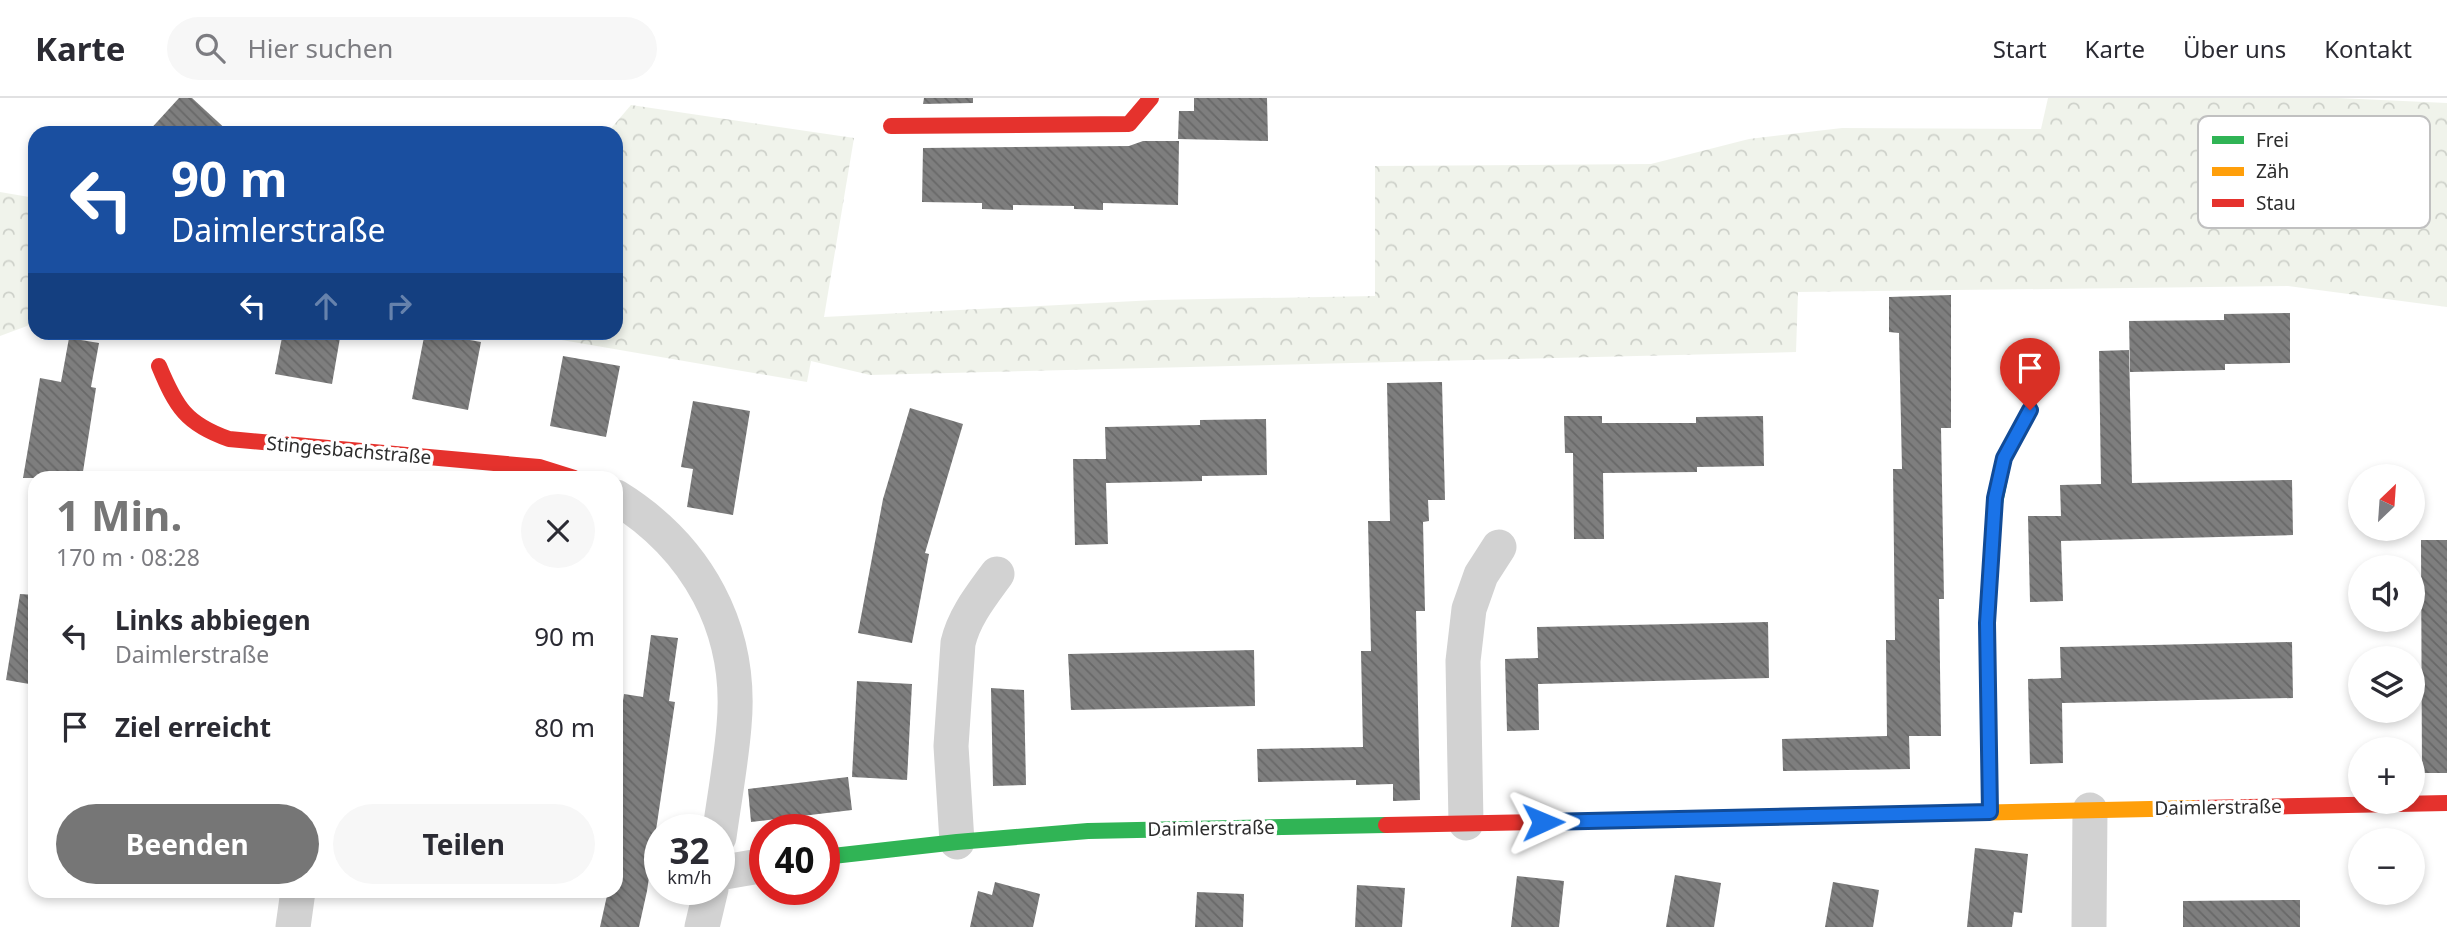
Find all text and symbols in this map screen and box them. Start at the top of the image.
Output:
search box [167,17,657,80]
text: Karte [35,26,125,71]
icon: search [191,29,229,67]
text: Hier suchen [247,30,393,66]
text: Start [1993,32,2047,65]
text: Karte [2085,32,2145,65]
text: Über uns [2183,32,2286,65]
text: Kontakt [2324,32,2412,65]
legend [2198,116,2430,228]
text: Frei [2256,127,2289,153]
text: 90 m [171,145,288,211]
icon: left [56,154,147,245]
text: Zäh [2256,158,2289,184]
text: Stau [2256,190,2296,216]
text: Daimlerstraße [171,208,386,251]
icon: left [234,287,272,325]
icon: ahead [307,287,345,325]
icon: right [380,287,418,325]
pin [2000,338,2060,410]
icon: arrive [2011,349,2049,387]
street label: Stingesbachstraße [265,430,433,470]
north arrow [2348,464,2426,541]
map controls [2348,464,2425,905]
text: 1 Min. [56,486,182,543]
button: close [521,494,595,568]
text: 170 m · 08:28 [56,541,200,573]
button: sound [2348,555,2425,632]
text: Links abbiegen [115,602,311,638]
icon: left [56,617,94,655]
text: 90 m [534,618,595,654]
text: Daimlerstraße [115,638,269,670]
button: layers [2348,646,2425,723]
icon: arrive [56,708,94,746]
text: Ziel erreicht [115,709,271,745]
text: 80 m [534,709,595,745]
button: + [2348,737,2425,814]
position arrow [1506,785,1580,859]
street label: Daimlerstraße [2154,793,2282,821]
button: Beenden [56,804,319,884]
button: Teilen [333,804,595,884]
speed limit sign: 40 [749,814,840,905]
street label: Daimlerstraße [1147,814,1275,842]
text: 32 [669,827,710,874]
button: − [2348,828,2425,905]
text: km/h [667,865,712,889]

